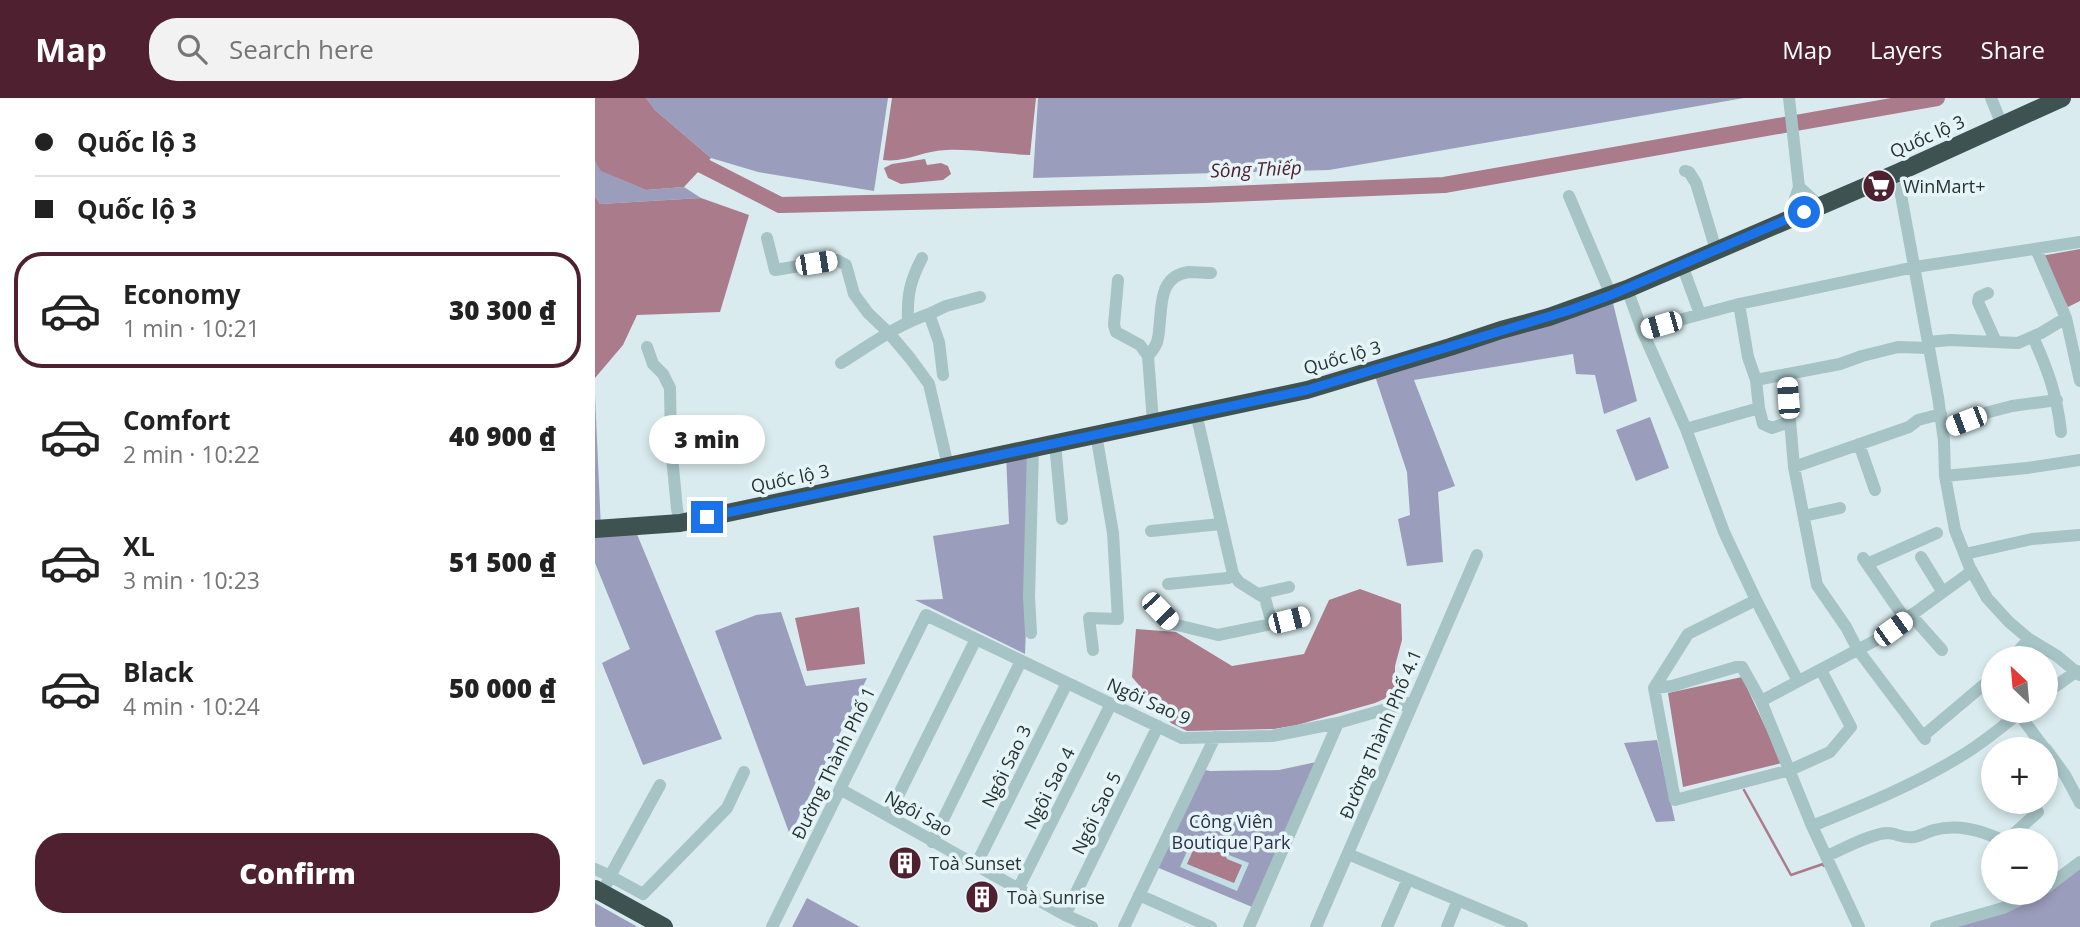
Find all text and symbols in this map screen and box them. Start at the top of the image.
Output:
search box [149,18,639,81]
text: Map [35,27,107,72]
icon: search [173,30,211,68]
text: Search here [229,31,374,67]
text: Map [1782,33,1832,66]
text: Layers [1870,33,1943,66]
text: Share [1981,33,2045,66]
street label: Quốc lộ 3 [1886,109,1968,163]
text: Quốc lộ 3 [77,124,197,160]
water label: Sông Thiếp [1210,154,1302,184]
supermarket icon: WinMart+ [1860,167,1898,205]
place label: WinMart+ [1903,174,1985,198]
text: Quốc lộ 3 [77,191,197,227]
route start [1788,196,1820,228]
car [794,249,839,277]
text: Economy [123,276,241,312]
icon: car [39,279,102,342]
text: 30 300 ₫ [449,292,556,328]
car [1638,309,1685,341]
text: 1 min · 10:21 [123,312,260,344]
street label: Quốc lộ 3 [1300,335,1384,379]
car [1777,376,1800,420]
text: Comfort [123,402,230,438]
car [1943,404,1990,438]
icon: car [39,405,102,468]
callout: 3 min [649,416,765,464]
text: 40 900 ₫ [449,418,556,454]
text: 3 min [674,423,740,455]
text: 2 min · 10:22 [123,438,260,470]
street label: Quốc lộ 3 [749,458,831,498]
route end [691,501,723,533]
text: XL [123,528,155,564]
icon: car [39,531,102,594]
text: 51 500 ₫ [449,544,556,580]
text: 3 min · 10:23 [123,564,260,596]
car [1138,589,1183,633]
car [1267,605,1312,635]
car [1870,608,1917,650]
street label: Đường Thành Phố 4.1 [1333,646,1427,822]
north arrow [1981,646,2058,723]
map controls [1981,646,2058,905]
text: Black [123,654,194,690]
icon: car [39,657,102,720]
text: 50 000 ₫ [449,670,556,706]
street label: Ngôi Sao 9 [1103,672,1195,730]
street label: Đường Thành Phố 1 [786,683,880,843]
text: 4 min · 10:24 [123,690,260,722]
street label: Ngôi Sao 3 [976,721,1036,811]
button: + [1981,737,2058,814]
street label: Ngôi Sao 4 [1018,743,1080,833]
street label: Ngôi Sao 5 [1066,768,1126,858]
street label: Ngôi Sao [881,785,957,841]
park label: Công Viên Boutique Park [1172,809,1291,854]
button: − [1981,828,2058,905]
button: Confirm [35,833,560,913]
building icon: Toà Sunset [886,844,924,882]
place label: Toà Sunset [929,851,1021,875]
building icon: Toà Sunrise [963,878,1001,916]
place label: Toà Sunrise [1007,885,1105,909]

